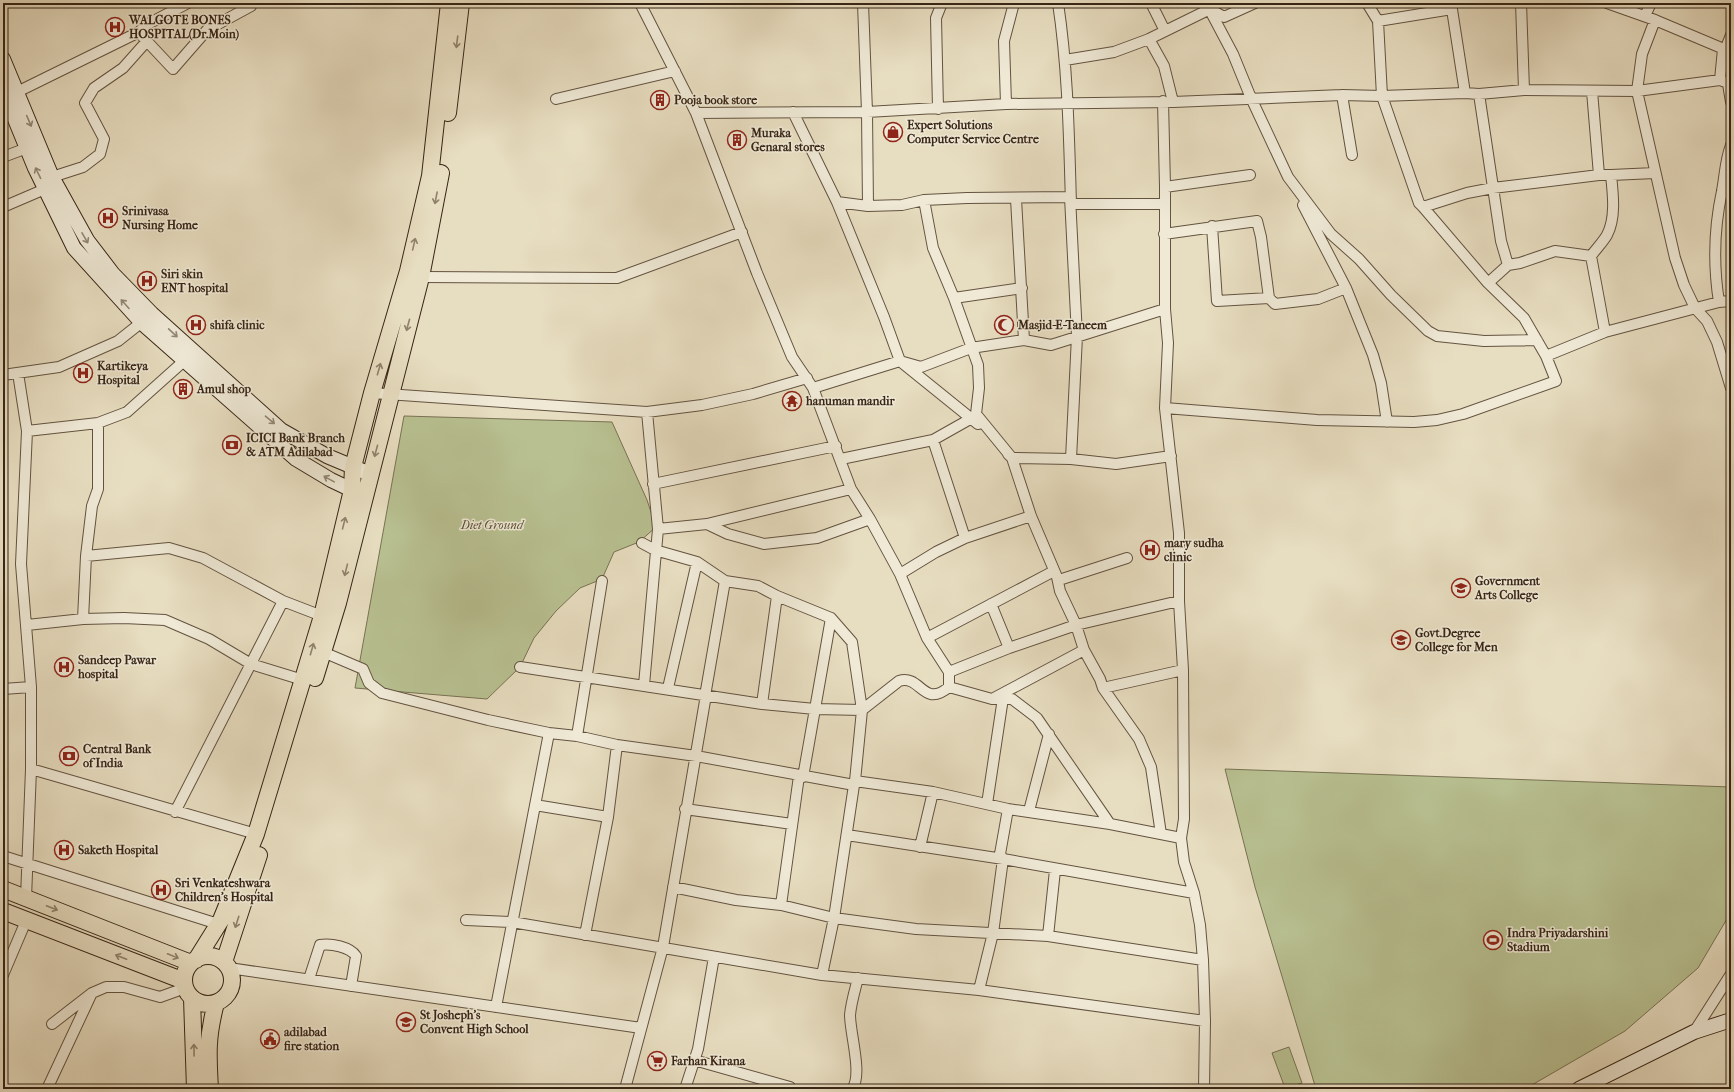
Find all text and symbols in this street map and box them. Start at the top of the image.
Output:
place label: WALGOTE BONES HOSPITAL(Dr.Moin) [128,13,239,41]
hospital icon: WALGOTE BONES HOSPITAL(Dr.Moin) [104,16,126,38]
one-way arrow [453,35,460,48]
building icon: Pooja book store [649,89,671,111]
place label: Pooja book store [674,93,757,107]
one-way arrow [26,114,33,126]
place label: Expert Solutions Computer Service Centre [907,118,1039,147]
shop icon: Expert Solutions Computer Service Centre [882,121,904,143]
place label: Muraka Genaral stores [750,126,825,154]
building icon: Muraka Genaral stores [726,129,748,151]
one-way arrow [34,168,41,180]
one-way arrow [432,191,440,204]
place label: Srinivasa Nursing Home [122,204,198,233]
hospital icon: Srinivasa Nursing Home [97,207,119,229]
one-way arrow [82,232,90,244]
one-way arrow [411,238,418,251]
place label: Siri skin ENT hospital [161,267,229,296]
hospital icon: Siri skin ENT hospital [136,270,158,292]
one-way arrow [120,299,129,309]
hospital icon: shifa clinic [185,314,207,336]
mosque icon: Masjid-E-Taneem [993,314,1015,336]
place label: shifa clinic [210,318,265,332]
one-way arrow [404,318,412,331]
place label: Masjid-E-Taneem [1017,318,1108,332]
one-way arrow [168,328,178,338]
place label: Kartikeya Hospital [97,359,148,388]
hospital icon: Kartikeya Hospital [72,362,94,384]
one-way arrow [376,363,383,376]
building icon: Amul shop [172,378,194,400]
place label: Amul shop [196,382,251,397]
temple icon: hanuman mandir [781,390,803,412]
place label: hanuman mandir [805,394,895,408]
one-way arrow [264,416,275,425]
place label: ICICI Bank Branch & ATM Adilabad [246,431,345,459]
bank icon: ICICI Bank Branch & ATM Adilabad [221,434,243,456]
one-way arrow [372,444,379,457]
one-way arrow [323,474,335,482]
one-way arrow [340,517,348,530]
park label: Diet Ground [460,518,525,532]
place label: mary sudha clinic [1163,536,1224,564]
hospital icon: mary sudha clinic [1139,539,1161,561]
one-way arrow [342,564,349,577]
place label: Government Arts College [1474,574,1541,603]
school or university icon: Government Arts College [1450,577,1472,599]
place label: Govt.Degree College for Men [1415,626,1499,655]
school or university icon: Govt.Degree College for Men [1390,629,1412,651]
one-way arrow [309,643,316,656]
place label: Sandeep Pawar hospital [77,653,157,682]
hospital icon: Sandeep Pawar hospital [53,656,75,678]
place label: Central Bank of India [83,742,152,770]
bank icon: Central Bank of India [58,745,80,767]
hospital icon: Saketh Hospital [53,839,75,861]
place label: Saketh Hospital [78,843,159,858]
place label: Sri Venkateshwara Children's Hospital [175,876,274,905]
hospital icon: Sri Venkateshwara Children's Hospital [150,879,172,901]
one-way arrow [46,905,58,913]
one-way arrow [233,915,240,928]
place label: Indra Priyadarshini Stadium [1507,926,1609,954]
sports icon: Indra Priyadarshini Stadium [1482,929,1504,951]
one-way arrow [116,953,128,961]
one-way arrow [167,953,179,960]
place label: St Josheph's Convent High School [420,1008,529,1037]
school or university icon: St Josheph's Convent High School [395,1011,417,1033]
place label: adilabad fire station [284,1025,340,1053]
public building icon: adilabad fire station [259,1028,281,1050]
one-way arrow [191,1044,198,1057]
supermarket icon: Farhan Kirana [646,1050,668,1072]
place label: Farhan Kirana [670,1054,746,1068]

